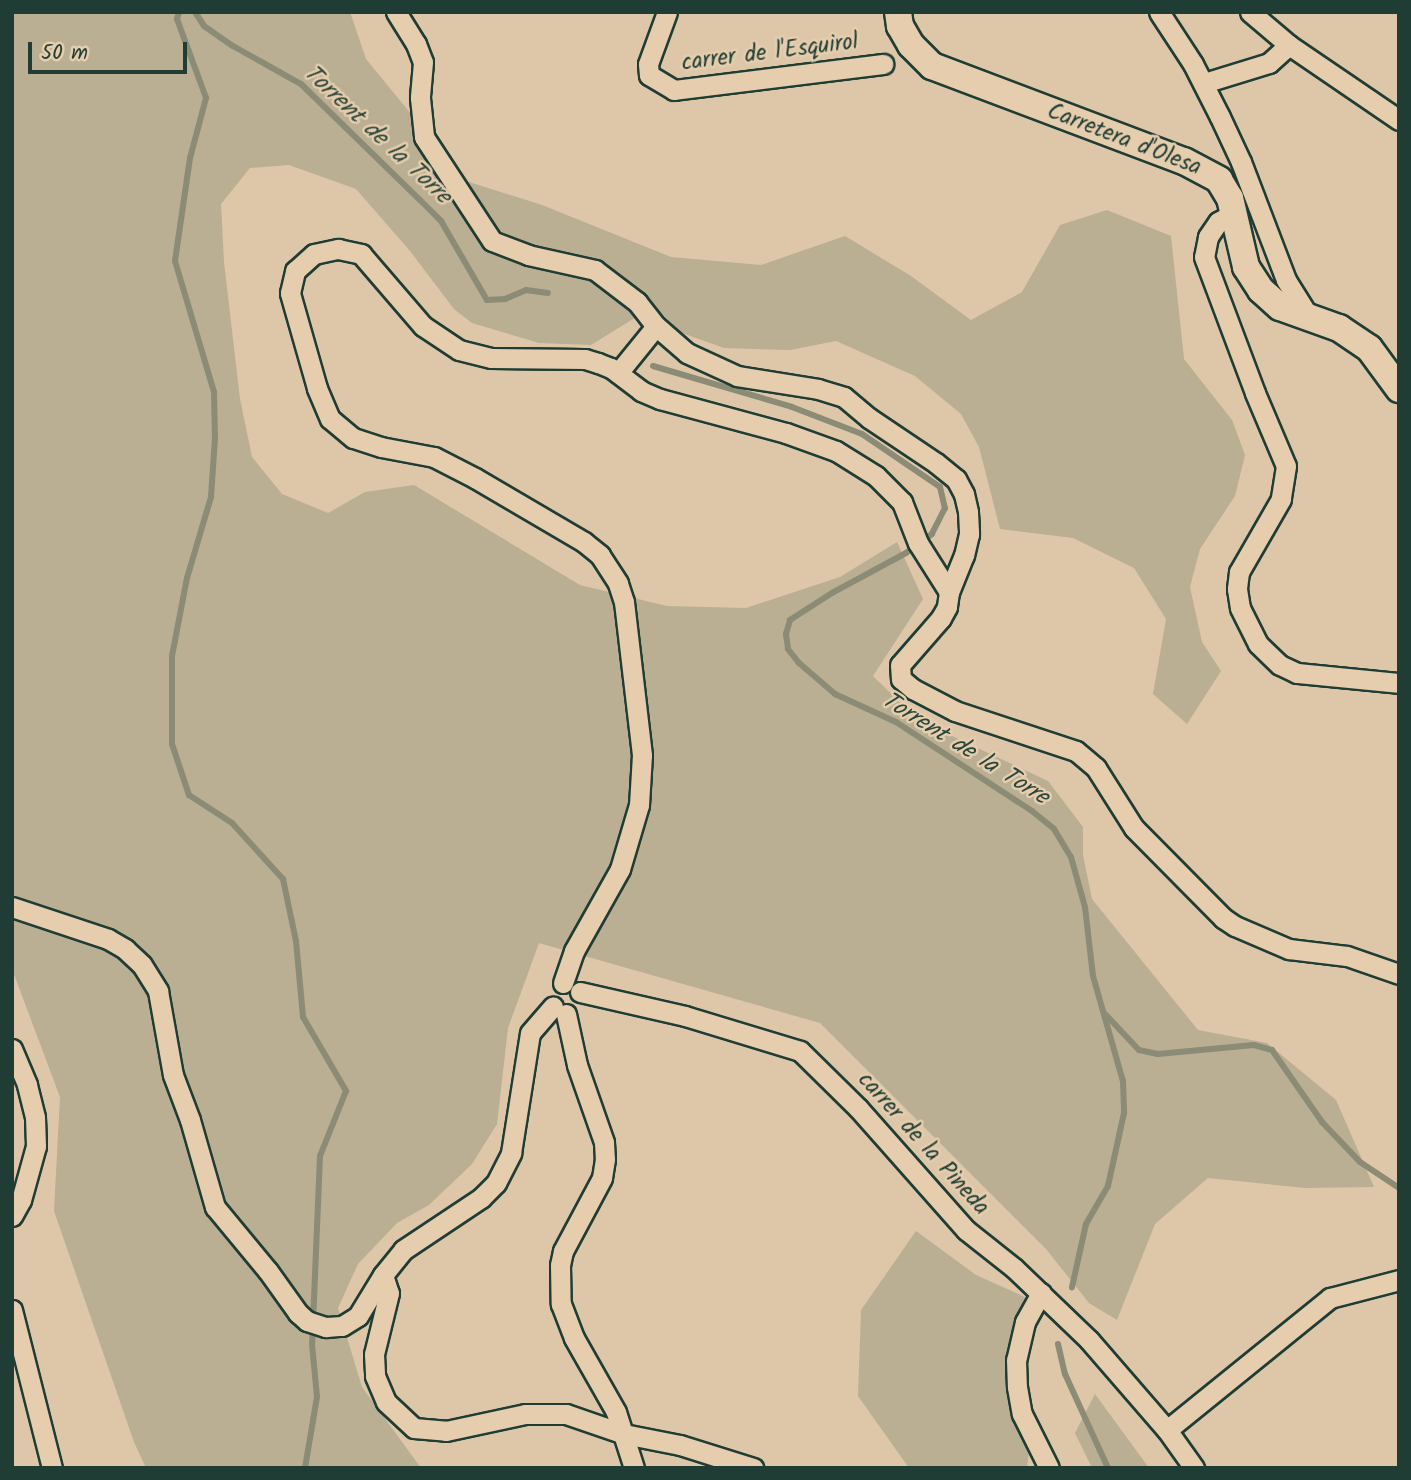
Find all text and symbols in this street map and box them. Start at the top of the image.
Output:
scale bar [32,28,191,72]
street label: carrer de l'Esquirol [680,28,860,78]
text: 50 m [41,37,88,70]
water label: Torrent de la Torre [297,59,457,211]
street label: Carretera d'Olesa [1043,98,1205,182]
water label: Torrent de la Torre [876,686,1054,812]
street label: carrer de la Pineda [852,1067,994,1221]

